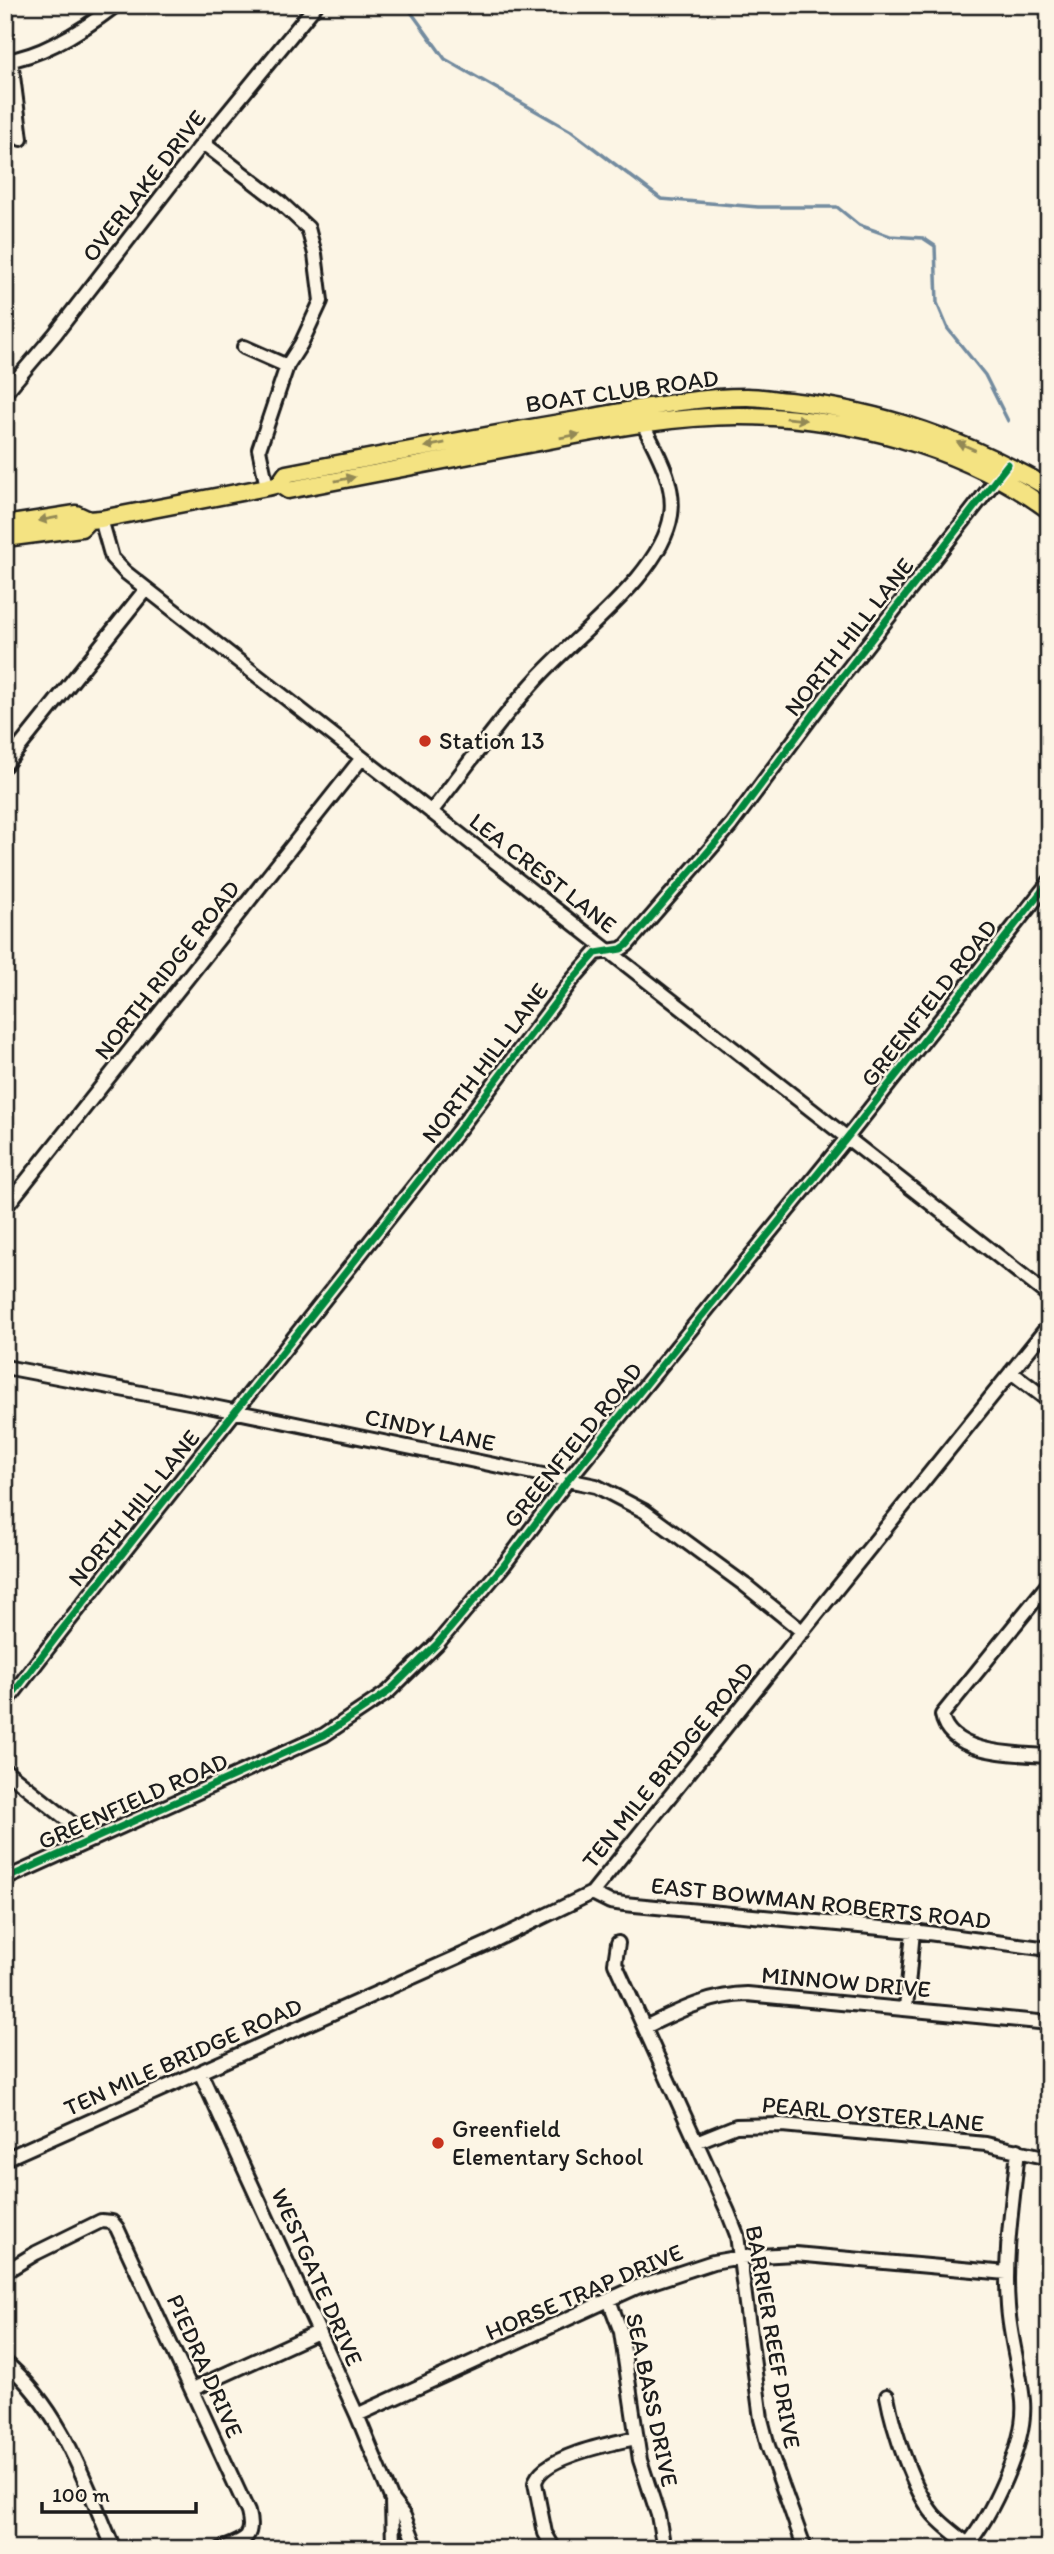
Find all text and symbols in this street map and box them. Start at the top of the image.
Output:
street label: OVERLAKE DRIVE [75,104,212,267]
street label: BOAT CLUB ROAD [524,363,720,418]
one-way arrow [785,413,807,424]
one-way arrow [559,431,581,442]
one-way arrow [424,440,446,451]
one-way arrow [956,440,977,451]
one-way arrow [334,474,356,485]
one-way arrow [37,514,59,525]
street label: NORTH HILL LANE [778,552,920,722]
place label: Station 13 [439,726,545,755]
marker: Station 13 [417,733,433,749]
street label: LEA CREST LANE [464,806,623,939]
street label: NORTH RIDGE ROAD [88,874,246,1065]
street label: GREENFIELD ROAD [854,913,1003,1092]
street label: NORTH HILL LANE [415,977,554,1149]
street label: GREENFIELD ROAD [497,1356,648,1533]
street label: CINDY LANE [362,1402,498,1457]
street label: NORTH HILL LANE [61,1423,206,1592]
street label: TEN MILE BRIDGE ROAD [575,1655,760,1874]
street label: GREENFIELD ROAD [33,1746,232,1855]
street label: EAST BOWMAN ROBERTS ROAD [650,1870,993,1935]
street label: MINNOW DRIVE [760,1960,932,2003]
street label: TEN MILE BRIDGE ROAD [59,1991,306,2122]
street label: PEARL OYSTER LANE [761,2089,985,2138]
place label: Greenfield Elementary School [452,2114,644,2171]
marker: Greenfield Elementary School [430,2135,446,2151]
street label: WESTGATE DRIVE [265,2183,370,2370]
street label: BARRIER REEF DRIVE [740,2223,807,2451]
street label: HORSE TRAP DRIVE [481,2237,687,2346]
street label: PIEDRA DRIVE [161,2289,250,2442]
street label: SEA BASS DRIVE [620,2310,685,2489]
scale bar [42,2470,196,2514]
text: 100 m [52,2482,110,2507]

